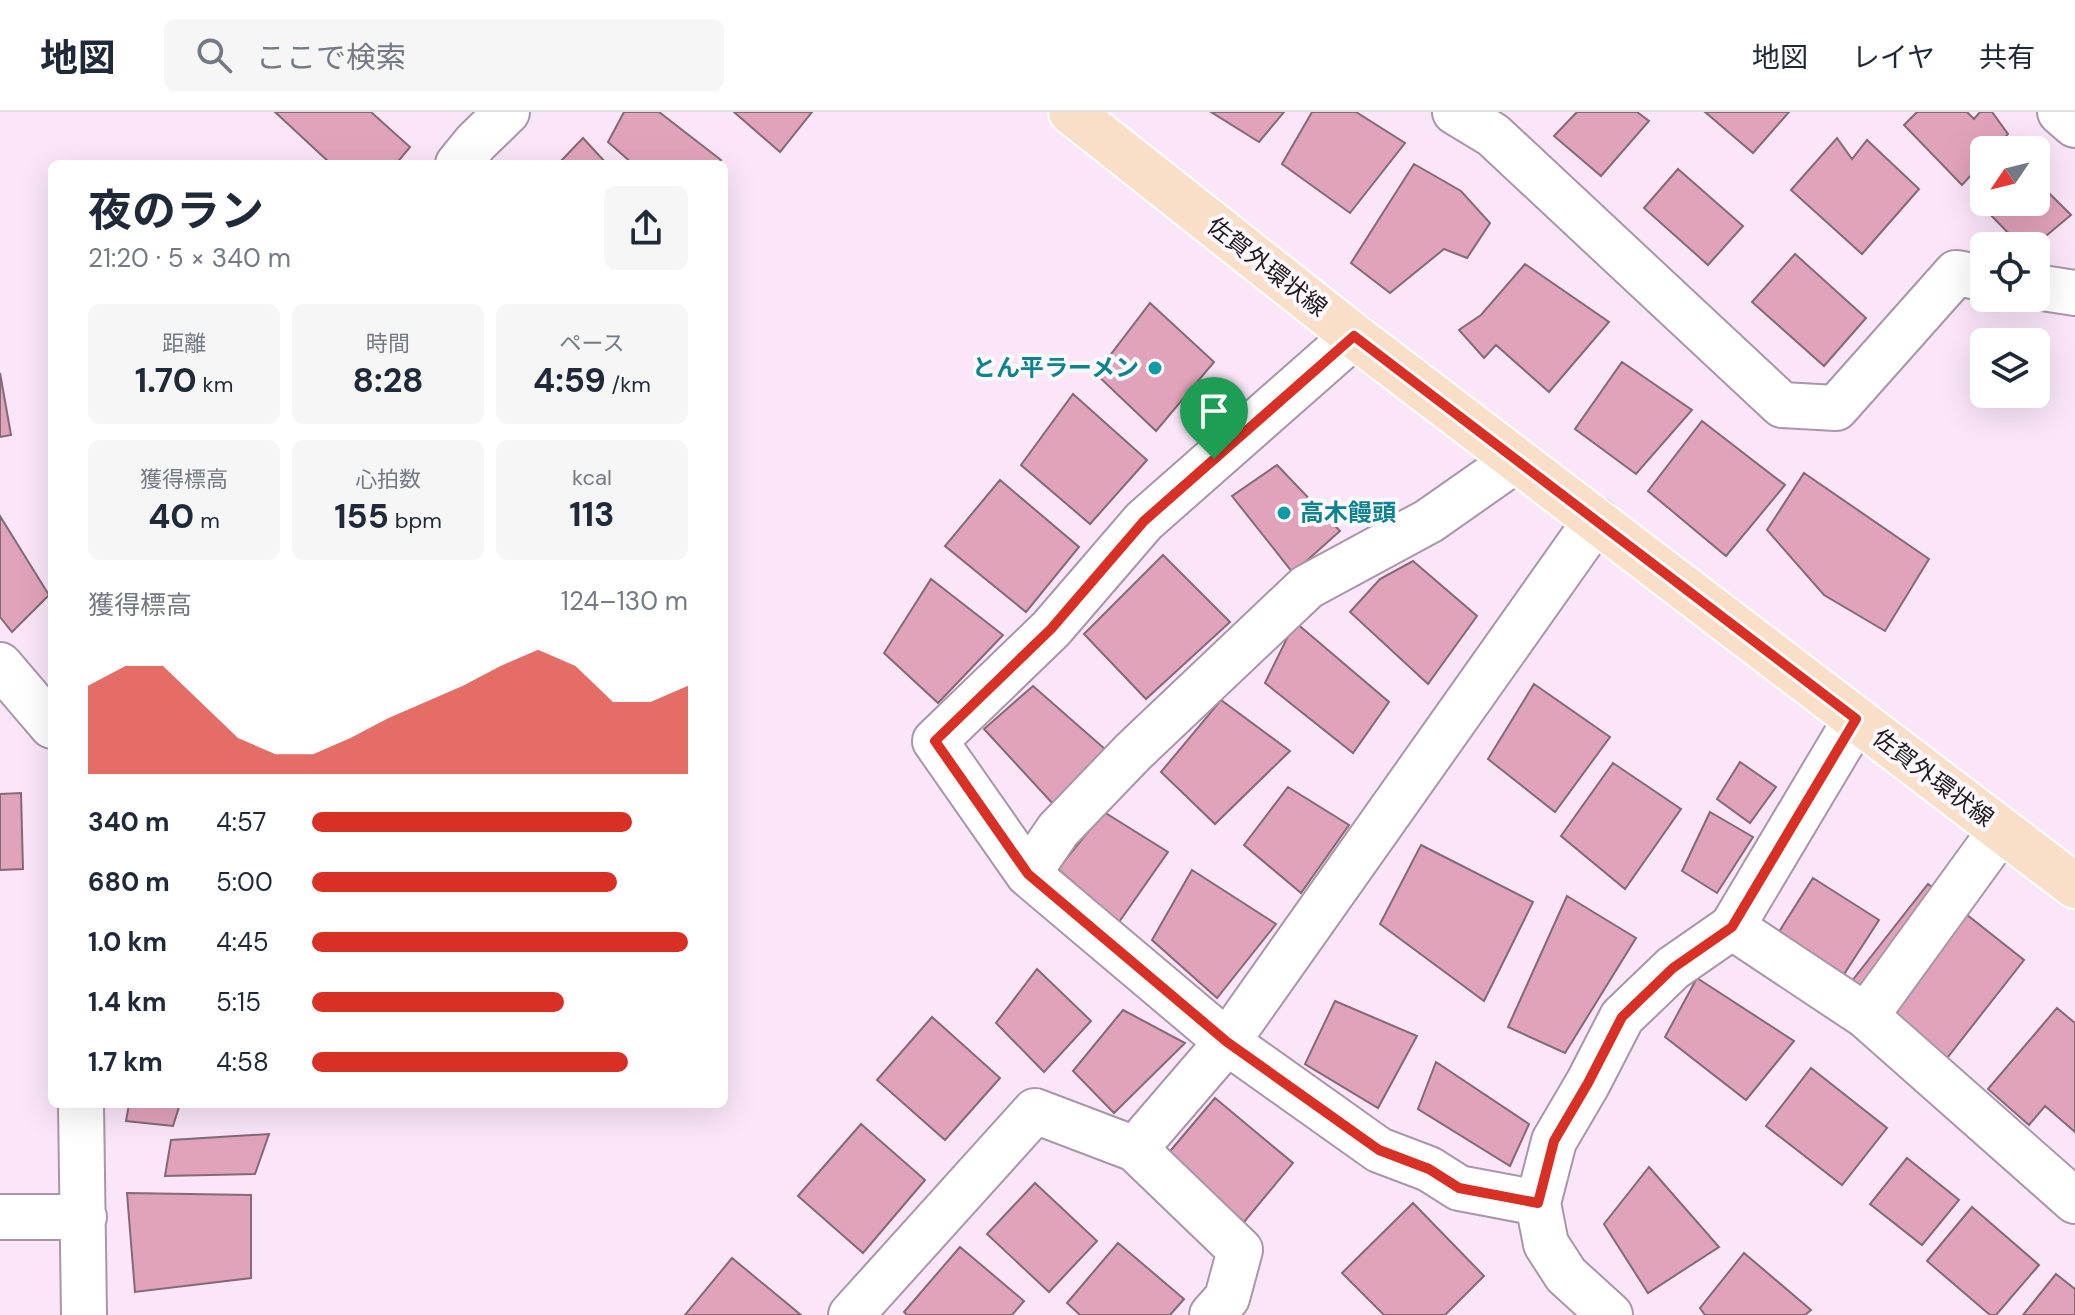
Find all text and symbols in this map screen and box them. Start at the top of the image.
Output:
search box [164,19,724,91]
text: 地図 [40,33,116,83]
icon: search [192,33,236,77]
text: ここで検索 [256,38,406,77]
text: 地図 [1752,39,1808,76]
text: レイヤ [1852,39,1935,76]
text: 共有 [1979,39,2035,76]
north arrow [1970,136,2050,216]
map controls [1970,136,2050,408]
text: 夜のラン [88,182,264,240]
button: share [604,186,688,270]
street label: 佐賀外環状線 [1201,210,1334,323]
button: locate [1970,232,2050,312]
text: 21:20 · 5 × 340 m [88,241,291,275]
button: layers [1970,328,2050,408]
text: 距離 [162,329,206,358]
text: 時間 [366,329,410,358]
text: ペース [560,329,624,358]
place label: とん平ラーメン [972,352,1139,383]
text: 1.70 [135,358,197,403]
text: 8:28 [352,358,424,403]
text: 4:59 [533,358,606,403]
marker: とん平ラーメン [1146,359,1164,377]
text: km [197,370,233,399]
text: /km [606,370,651,399]
pin [1180,377,1248,459]
icon: arrive [1192,389,1236,433]
text: kcal [572,463,612,492]
text: 獲得標高 [140,465,228,494]
text: 心拍数 [355,465,421,494]
text: 113 [569,492,615,537]
text: 40 [148,494,194,539]
text: 155 [334,494,389,539]
place label: 高木饅頭 [1300,497,1396,528]
marker: 高木饅頭 [1275,504,1293,522]
text: m [194,506,220,535]
text: bpm [389,506,442,535]
text: 124–130 m [561,584,688,618]
text: 獲得標高 [88,588,192,622]
street label: 佐賀外環状線 [1866,722,2000,833]
text: 340 m [88,805,169,839]
text: 4:57 [216,805,266,839]
text: 680 m [88,865,170,899]
text: 5:00 [216,865,273,899]
text: 1.0 km [88,925,167,959]
text: 4:45 [216,925,269,959]
text: 1.4 km [88,985,167,1019]
text: 5:15 [216,985,261,1019]
text: 1.7 km [88,1045,163,1079]
text: 4:58 [216,1045,269,1079]

